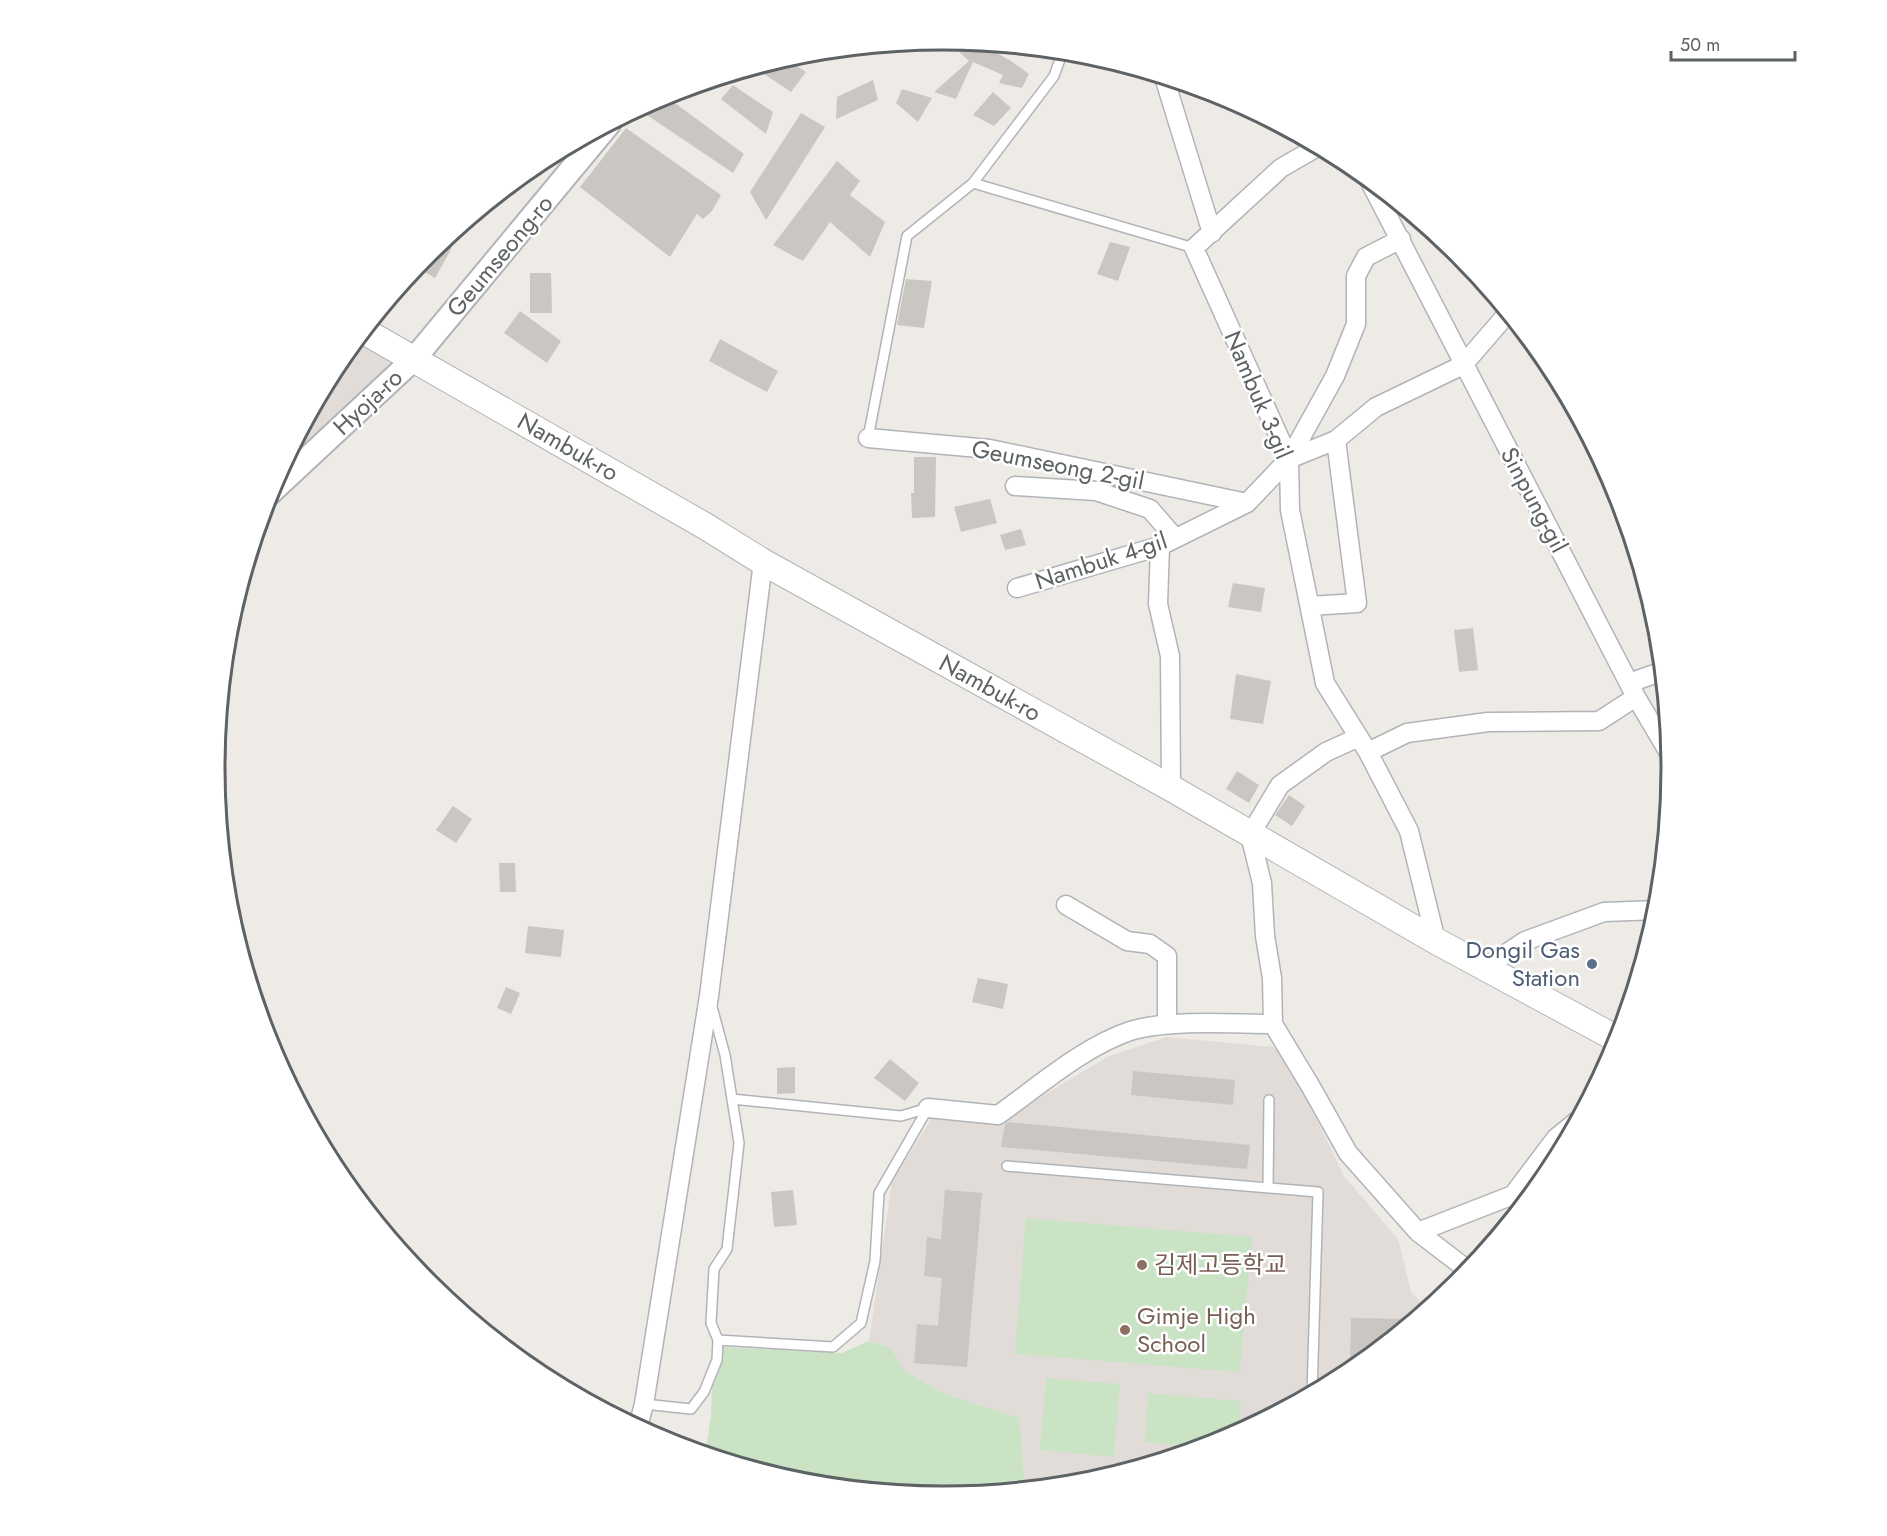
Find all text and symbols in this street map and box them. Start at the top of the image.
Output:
scale bar [1671,24,1796,62]
text: 50 m [1680,32,1720,58]
street label: Geumseong-ro [438,187,561,324]
street label: Nambuk 3-gil [1216,325,1301,464]
street label: Hyoja-ro [325,360,410,443]
street label: Nambuk-ro [511,403,625,490]
street label: Geumseong 2-gil [969,431,1147,498]
street label: Sinpung-gil [1492,441,1577,559]
street label: Nambuk 4-gil [1030,523,1172,598]
street label: Nambuk-ro [933,645,1048,730]
place label: Dongil Gas Station [1466,932,1580,995]
marker: Dongil Gas Station [1585,957,1599,971]
place label: 김제고등학교 [1154,1247,1286,1282]
marker: 김제고등학교 [1135,1258,1149,1272]
place label: Gimje High School [1137,1298,1256,1361]
marker: Gimje High School [1118,1323,1132,1337]

